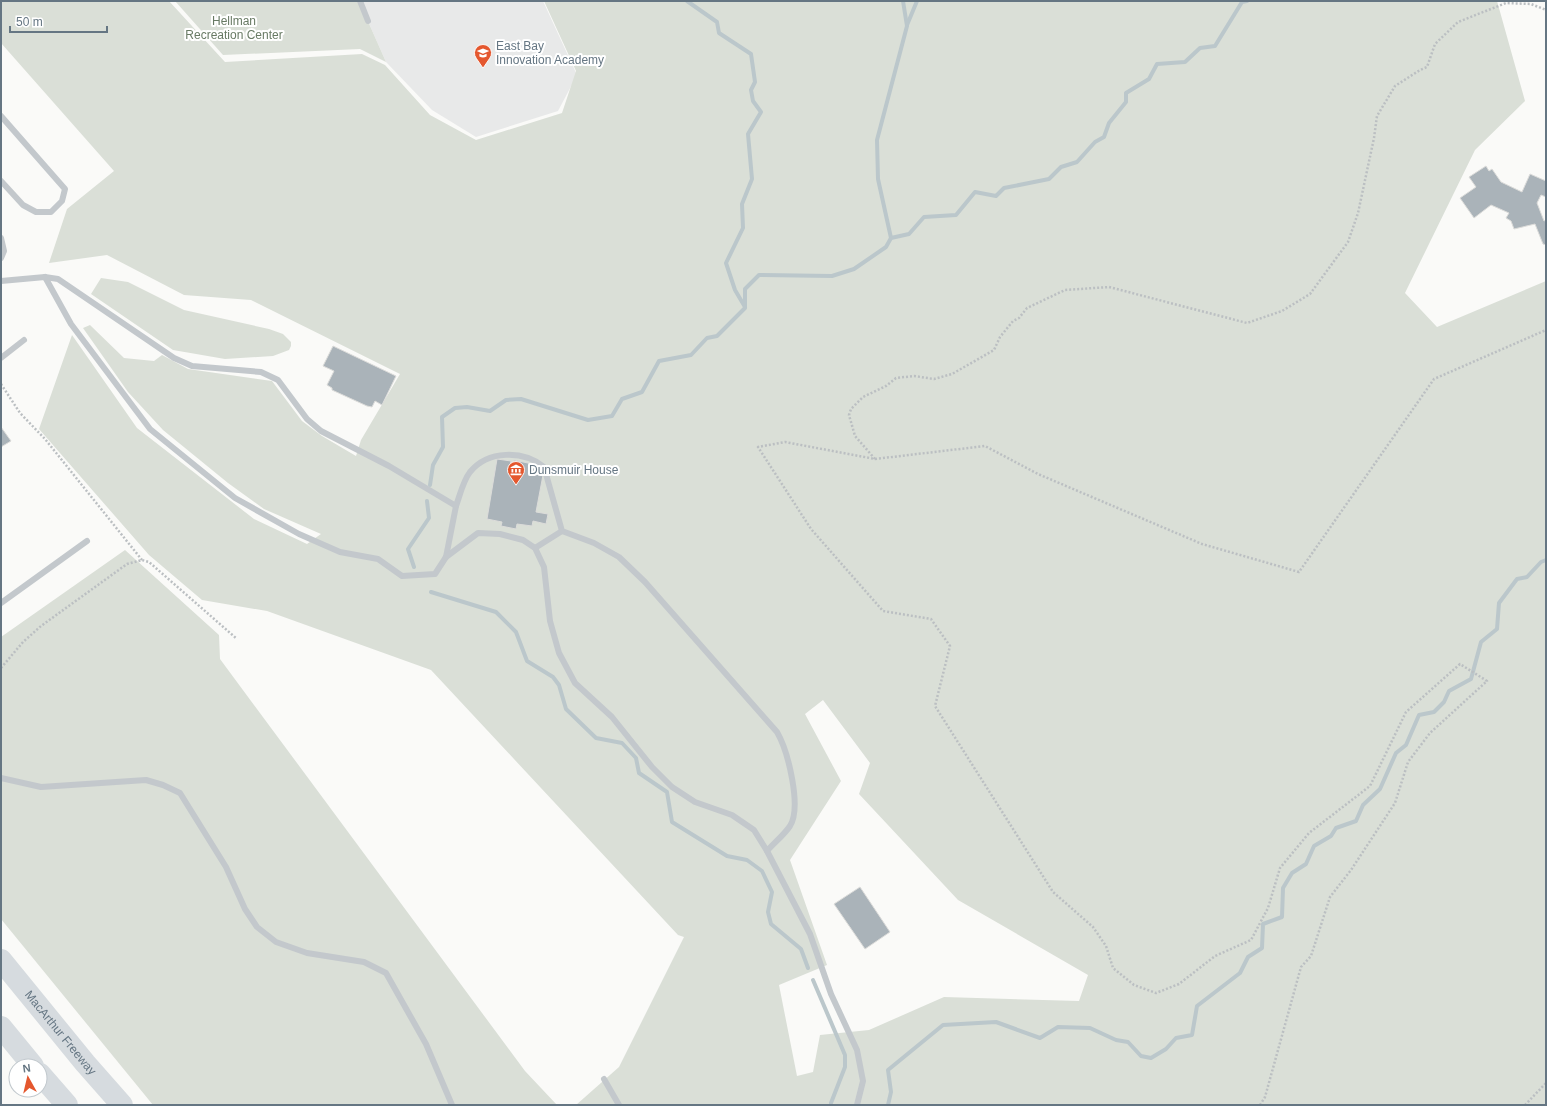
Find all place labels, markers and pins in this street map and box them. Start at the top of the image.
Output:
place label: East Bay Innovation Academy [496,39,604,67]
school or university icon: East Bay Innovation Academy [473,43,493,68]
museum icon: Dunsmuir House [506,460,526,485]
place label: Dunsmuir House [529,463,619,477]

